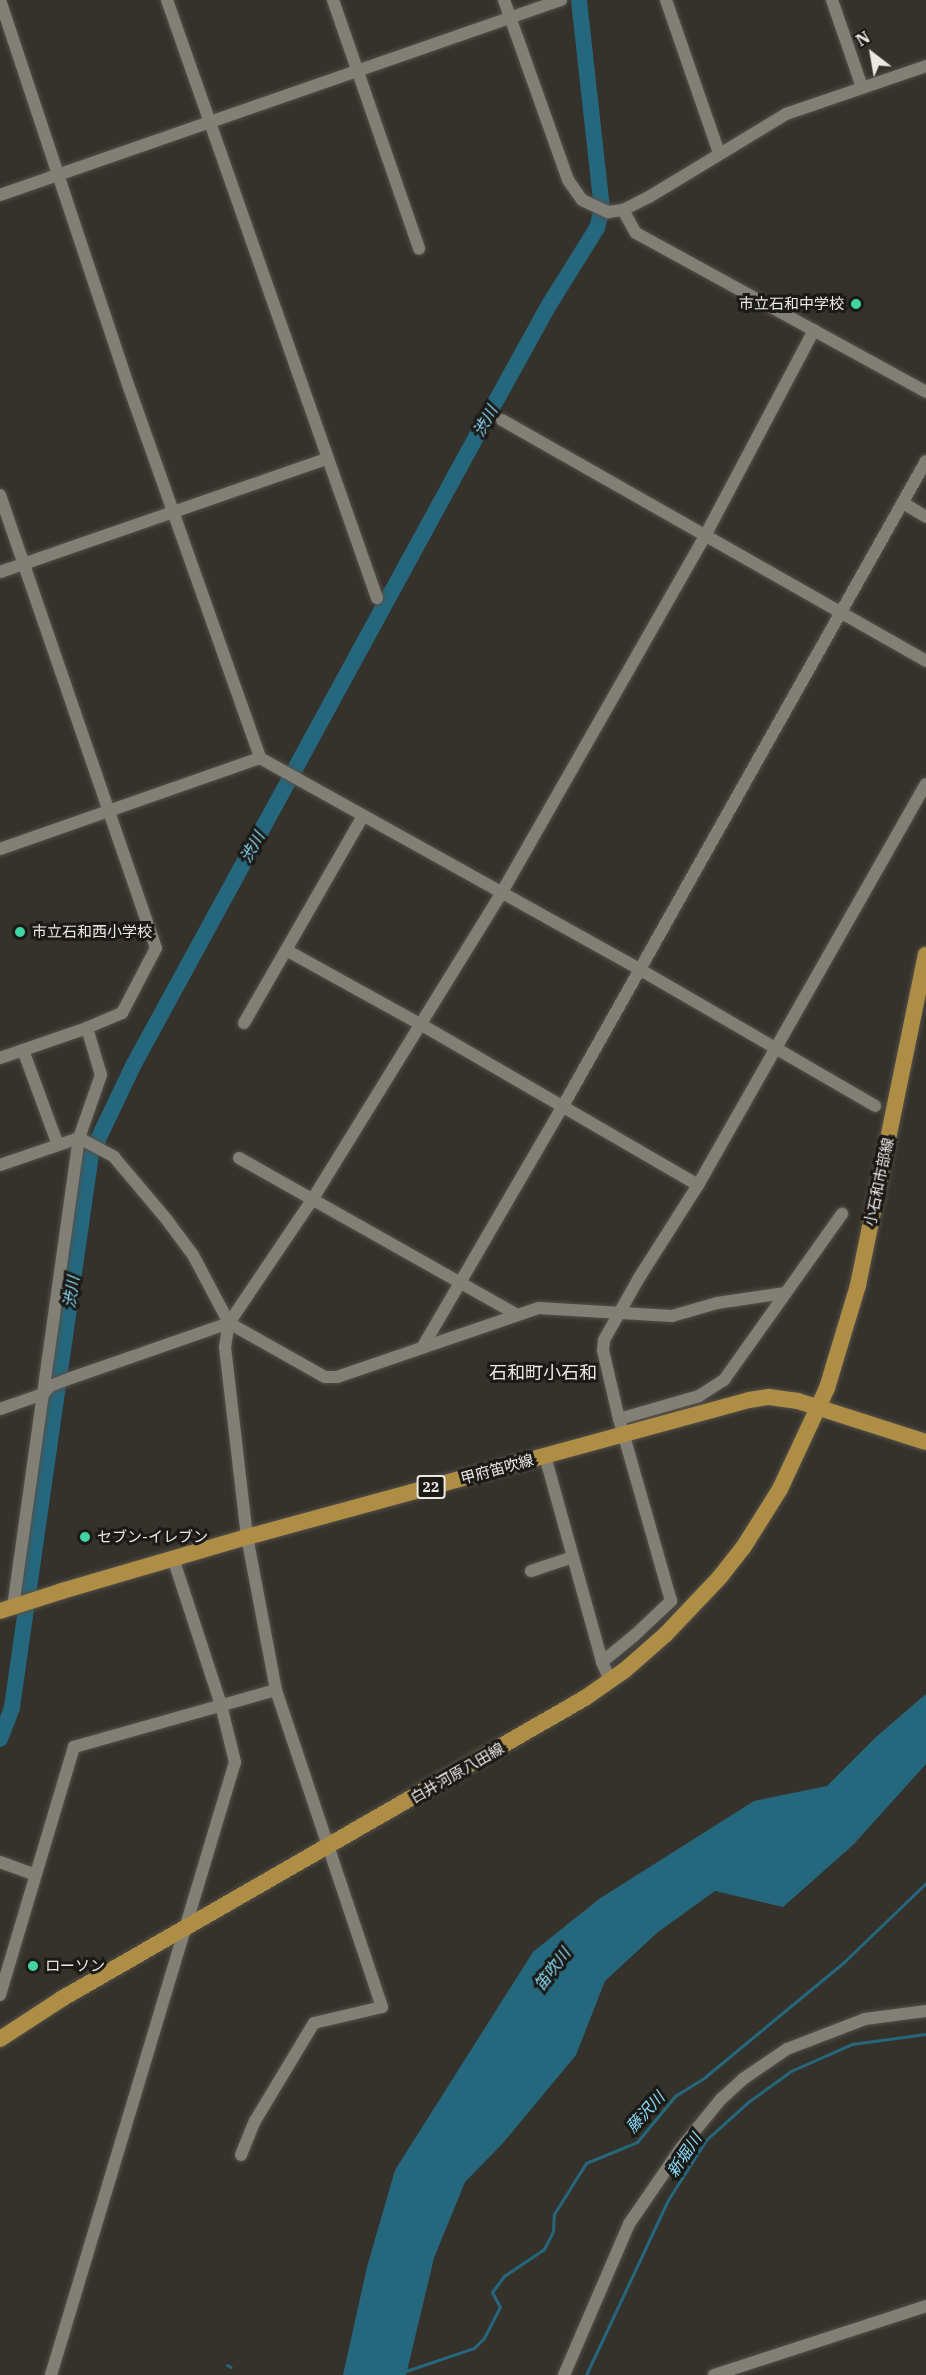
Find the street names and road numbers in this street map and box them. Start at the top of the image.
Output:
street label: 小石和市部線 [861,1136,897,1228]
street label: 甲府笛吹線 [458,1451,536,1487]
road number: 22 [416,1476,446,1498]
street label: 白井河原八田線 [407,1739,507,1807]

